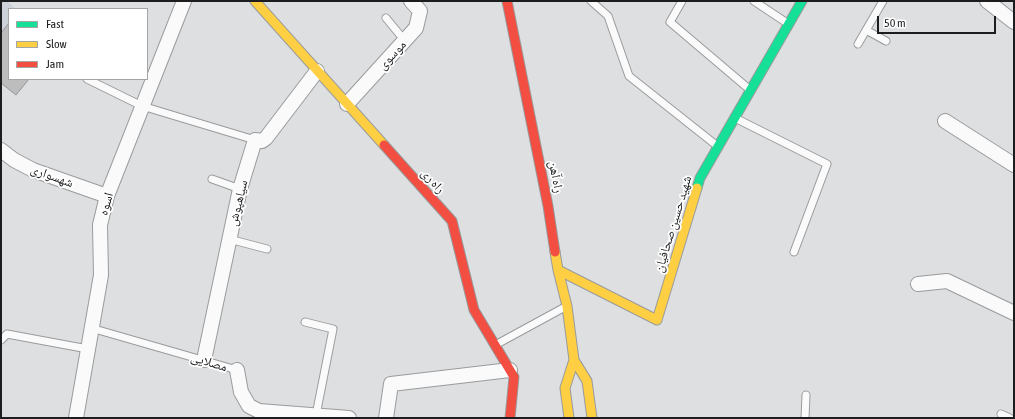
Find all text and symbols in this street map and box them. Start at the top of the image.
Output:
legend [8,8,148,80]
scale bar [879,8,998,34]
text: 50 m [884,16,906,30]
text: Fast [46,17,64,31]
text: Slow [46,37,67,51]
street label: موسوی [374,37,410,73]
text: Jam [46,57,64,71]
street label: راه آهن [545,160,567,194]
street label: شهسواری [28,161,76,191]
street label: راه ری [418,165,448,197]
street label: شهید حسین صحافیان [651,174,695,274]
street label: سیاهپوش [225,178,251,228]
street label: اسوه [95,191,117,217]
street label: مصلایی [189,349,229,375]

